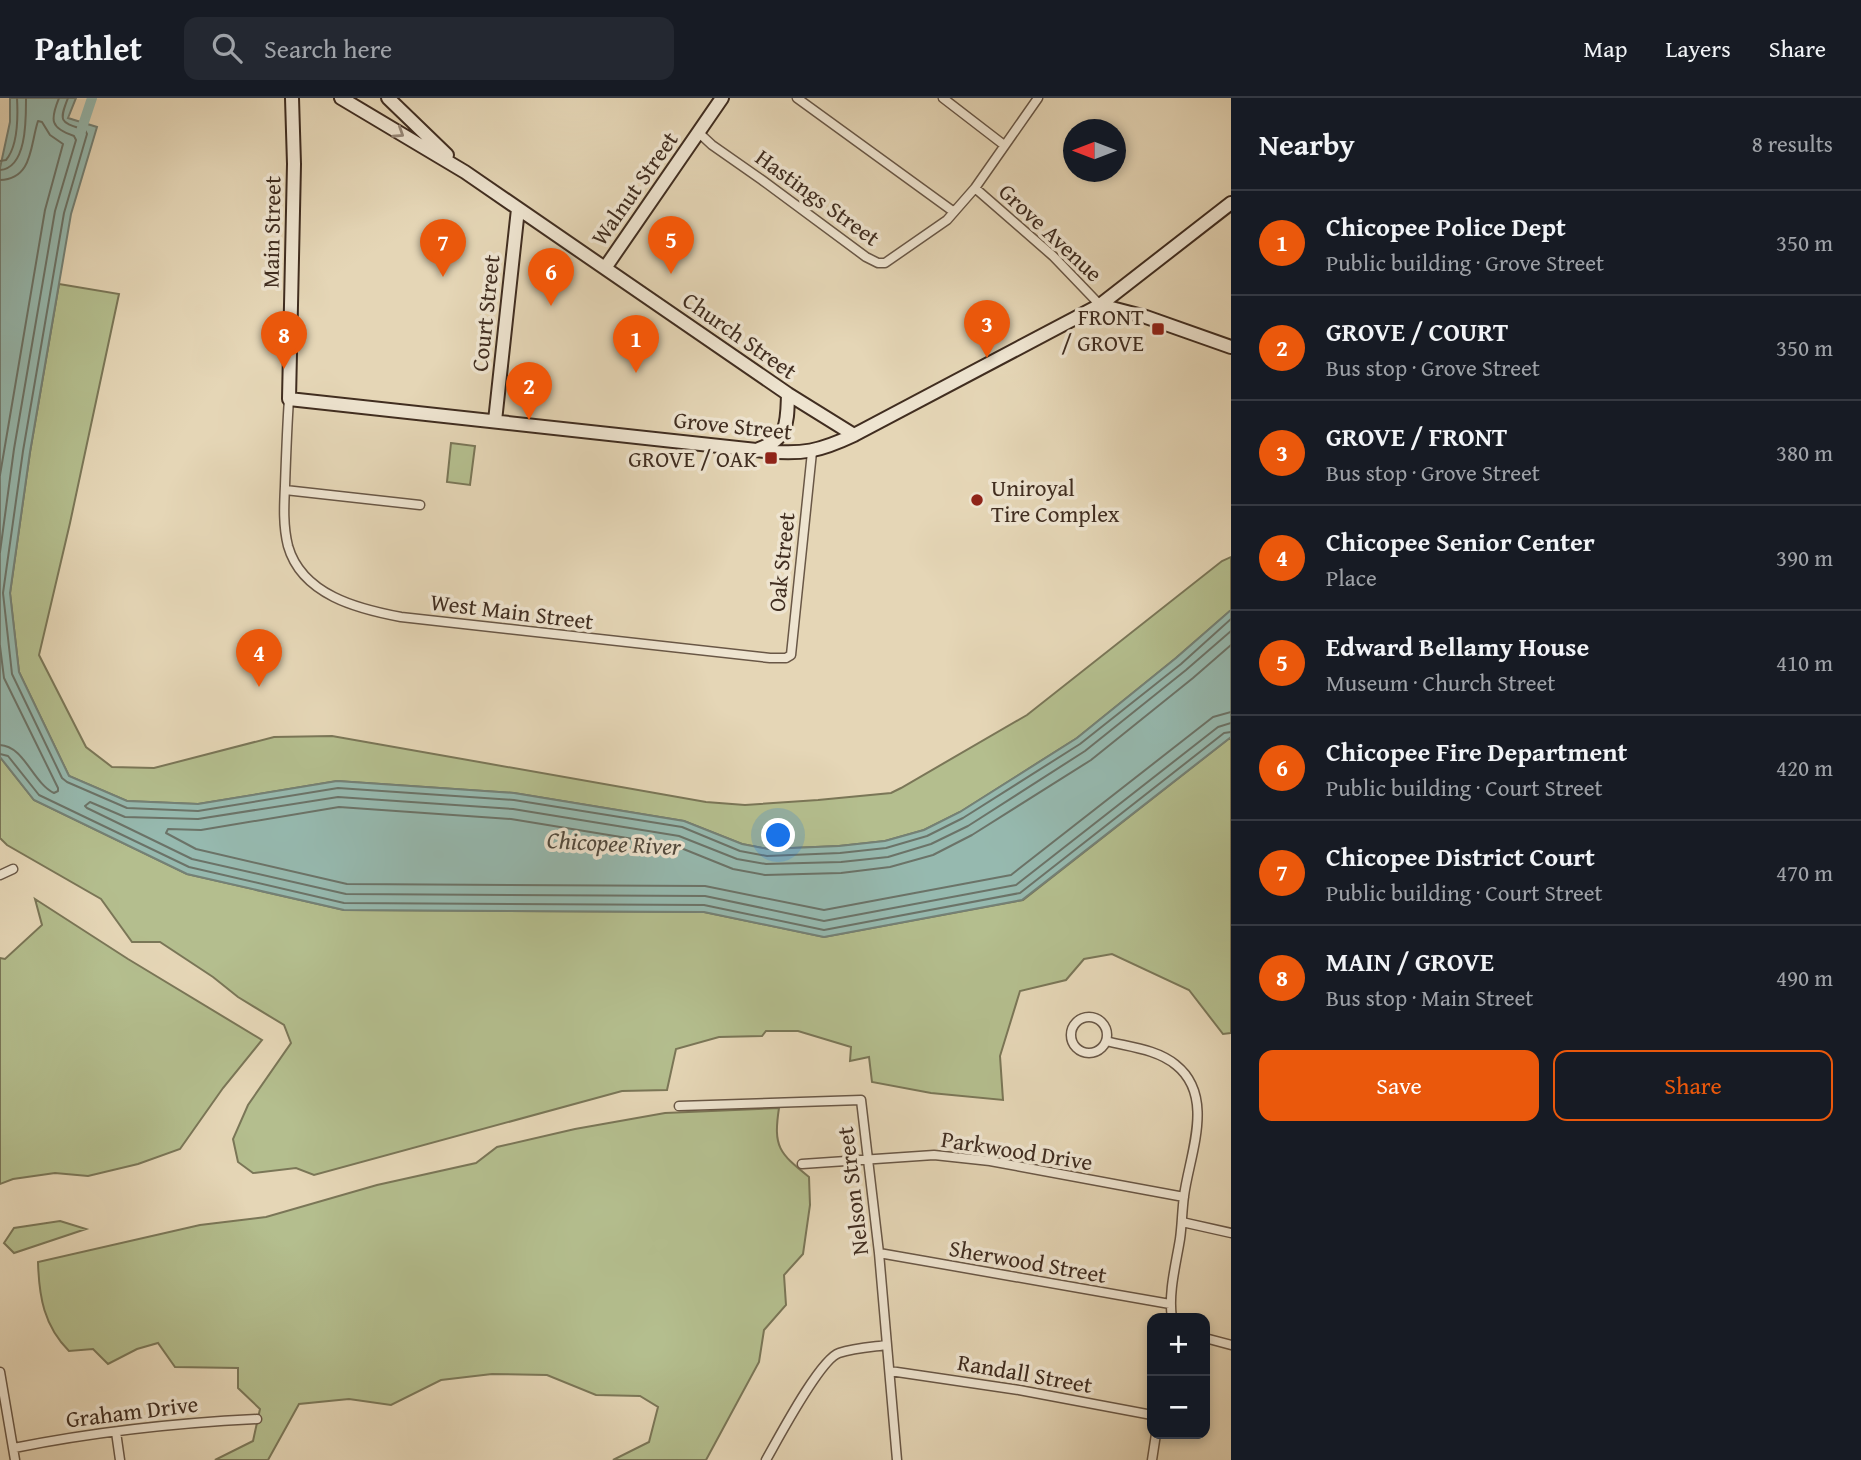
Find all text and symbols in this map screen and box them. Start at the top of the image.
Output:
search box [184,17,674,80]
text: Pathlet [35,24,142,72]
icon: search [208,29,246,67]
text: Search here [264,29,392,68]
text: Map [1584,31,1627,66]
text: Layers [1665,31,1731,66]
text: Share [1769,31,1826,66]
north arrow [1063,119,1126,182]
text: Nearby [1259,122,1355,166]
street label: Walnut Street [582,124,686,252]
one-way arrow [392,125,405,138]
text: 8 results [1752,127,1833,160]
street label: Hastings Street [749,141,887,253]
street label: Grove Avenue [992,175,1110,289]
street label: Main Street [254,176,288,288]
text: Chicopee Police Dept [1326,207,1566,246]
pin: 5 [648,216,694,274]
pin: 7 [420,219,466,277]
text: 1 [1276,226,1288,259]
text: 350 m [1776,226,1833,259]
text: Public building · Grove Street [1326,246,1604,279]
pin: 6 [528,248,574,306]
street label: Court Street [462,253,508,373]
street label: Church Street [676,283,804,387]
pin: 3 [964,300,1010,358]
place label: FRONT / GROVE [1061,300,1144,359]
pin: 8 [261,311,307,369]
text: GROVE / COURT [1326,312,1508,351]
pin: 1 [613,315,659,373]
marker: FRONT / GROVE [1150,321,1166,337]
text: 2 [1276,331,1288,364]
text: 350 m [1776,331,1833,364]
text: Bus stop · Grove Street [1326,351,1540,384]
pin: 2 [506,362,552,420]
street label: Grove Street [672,402,794,448]
text: GROVE / FRONT [1326,417,1507,456]
text: 3 [1276,436,1288,469]
text: 380 m [1776,436,1833,469]
place label: GROVE / OAK [628,442,757,475]
marker: GROVE / OAK [763,450,779,466]
text: Bus stop · Grove Street [1326,456,1540,489]
place label: Uniroyal Tire Complex [991,471,1120,530]
marker: Uniroyal Tire Complex [969,492,985,508]
street label: Oak Street [759,511,803,613]
text: Chicopee Senior Center [1326,522,1595,561]
text: 4 [1276,541,1288,574]
text: 390 m [1776,541,1833,574]
text: Place [1326,561,1377,594]
street label: West Main Street [429,585,595,637]
text: Edward Bellamy House [1326,627,1589,666]
pin: 4 [236,629,282,687]
text: 5 [1276,646,1288,679]
text: 410 m [1776,646,1833,679]
text: Museum · Church Street [1326,666,1555,699]
text: Chicopee Fire Department [1326,732,1627,771]
text: 6 [1276,751,1288,784]
text: 420 m [1776,751,1833,784]
text: Public building · Court Street [1326,771,1603,804]
your location [761,818,795,852]
water label: Chicopee River [546,822,683,864]
text: Chicopee District Court [1326,837,1595,876]
text: 7 [1276,856,1288,889]
text: 470 m [1776,856,1833,889]
text: Public building · Court Street [1326,876,1603,909]
text: MAIN / GROVE [1326,942,1494,981]
text: 8 [1276,961,1288,994]
text: 490 m [1776,961,1833,994]
text: Bus stop · Main Street [1326,981,1533,1014]
button: Save [1259,1050,1539,1121]
button: Share [1553,1050,1833,1121]
street label: Parkwood Drive [939,1122,1095,1178]
street label: Nelson Street [828,1125,876,1257]
street label: Sherwood Street [947,1231,1109,1291]
map controls [1147,1313,1210,1439]
button: + [1147,1313,1210,1376]
street label: Randall Street [955,1345,1095,1401]
button: − [1147,1376,1210,1439]
street label: Graham Drive [64,1387,200,1435]

